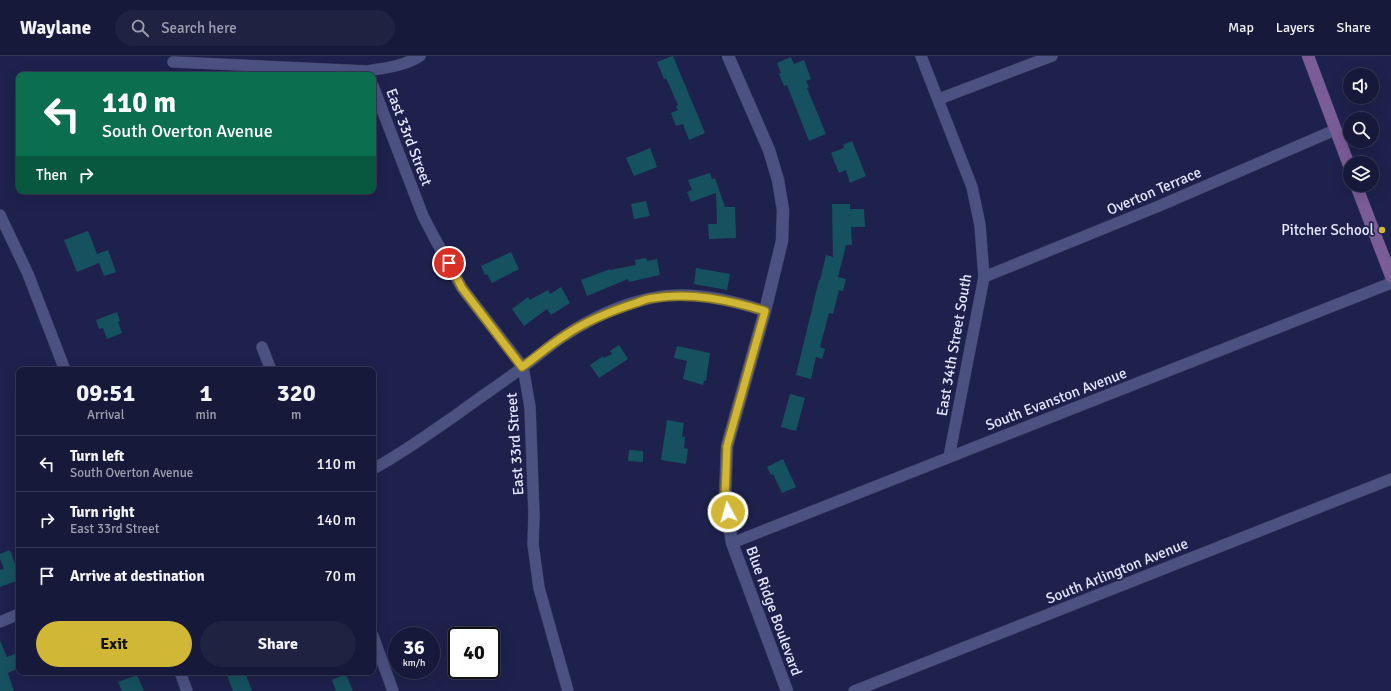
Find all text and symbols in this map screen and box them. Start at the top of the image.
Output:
search box [115,10,395,46]
text: Waylane [20,16,91,40]
icon: search [129,17,151,39]
text: Search here [161,19,237,37]
text: Map [1228,19,1254,36]
text: Layers [1276,19,1315,36]
text: Share [1337,19,1371,36]
map controls [1343,68,1379,192]
button: sound [1343,68,1379,104]
text: 110 m [102,86,176,120]
street label: East 33rd Street [382,86,436,188]
icon: left [36,88,88,140]
button: search [1343,112,1379,148]
text: South Overton Avenue [102,120,273,142]
button: layers [1343,156,1379,192]
street label: Overton Terrace [1104,163,1204,219]
icon: right [75,164,97,186]
text: Then [36,166,67,184]
place label: Pitcher School [1281,221,1374,239]
marker: Pitcher School [1377,225,1387,235]
pin [432,246,466,280]
icon: arrive [438,252,460,274]
street label: East 34th Street South [933,272,975,418]
street label: South Evanston Avenue [983,364,1129,434]
text: 09:51 [76,378,135,408]
text: 1 [200,378,212,408]
text: 320 [277,378,316,408]
street label: East 33rd Street [502,392,528,496]
text: Arrival [87,407,124,423]
text: min [196,407,217,423]
text: m [291,407,301,423]
text: Turn left [70,447,124,465]
icon: left [36,453,58,475]
text: 110 m [316,455,356,473]
text: South Overton Avenue [70,465,193,481]
position arrow [707,491,749,533]
text: Turn right [70,503,135,521]
icon: right [36,509,58,531]
text: 140 m [316,511,356,529]
text: East 33rd Street [70,521,159,537]
street label: South Arlington Avenue [1043,534,1191,608]
street label: Blue Ridge Boulevard [742,544,806,678]
icon: arrive [36,565,58,587]
text: Arrive at destination [70,567,205,585]
text: 70 m [325,567,356,585]
button: Exit [36,621,192,667]
button: Share [200,621,356,667]
speed limit sign: 40 [448,627,500,679]
text: 36 [403,635,425,660]
text: km/h [403,657,425,669]

